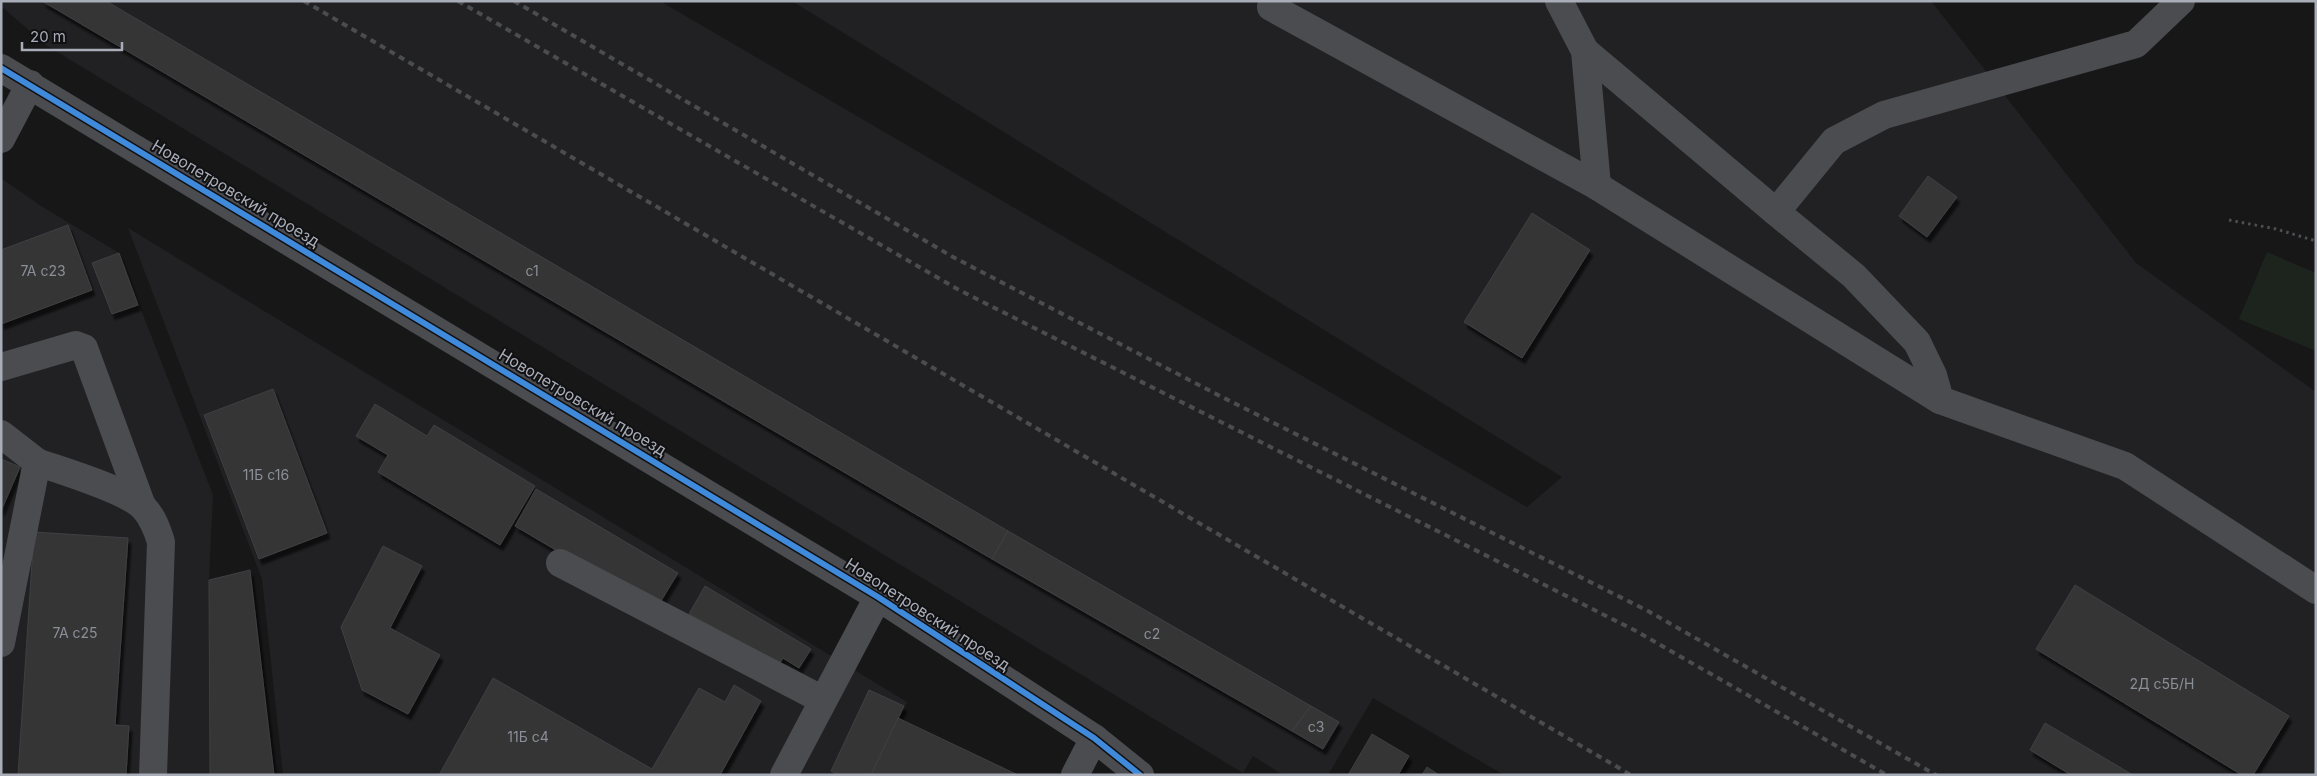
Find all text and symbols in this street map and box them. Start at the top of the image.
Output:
scale bar [22,20,122,52]
text: 20 m [30,27,66,46]
street label: Новопетровский проезд [148,135,324,251]
house number: 7А с23 [20,262,66,279]
house number: с1 [525,262,539,279]
street label: Новопетровский проезд [495,344,671,460]
house number: 11Б с16 [243,466,289,483]
street label: Новопетровский проезд [842,553,1014,675]
house number: 7А с25 [52,624,98,641]
house number: с2 [1144,625,1160,642]
house number: 2Д с5Б/Н [2130,675,2194,692]
house number: с3 [1308,718,1324,735]
house number: 11Б с4 [507,728,549,745]

